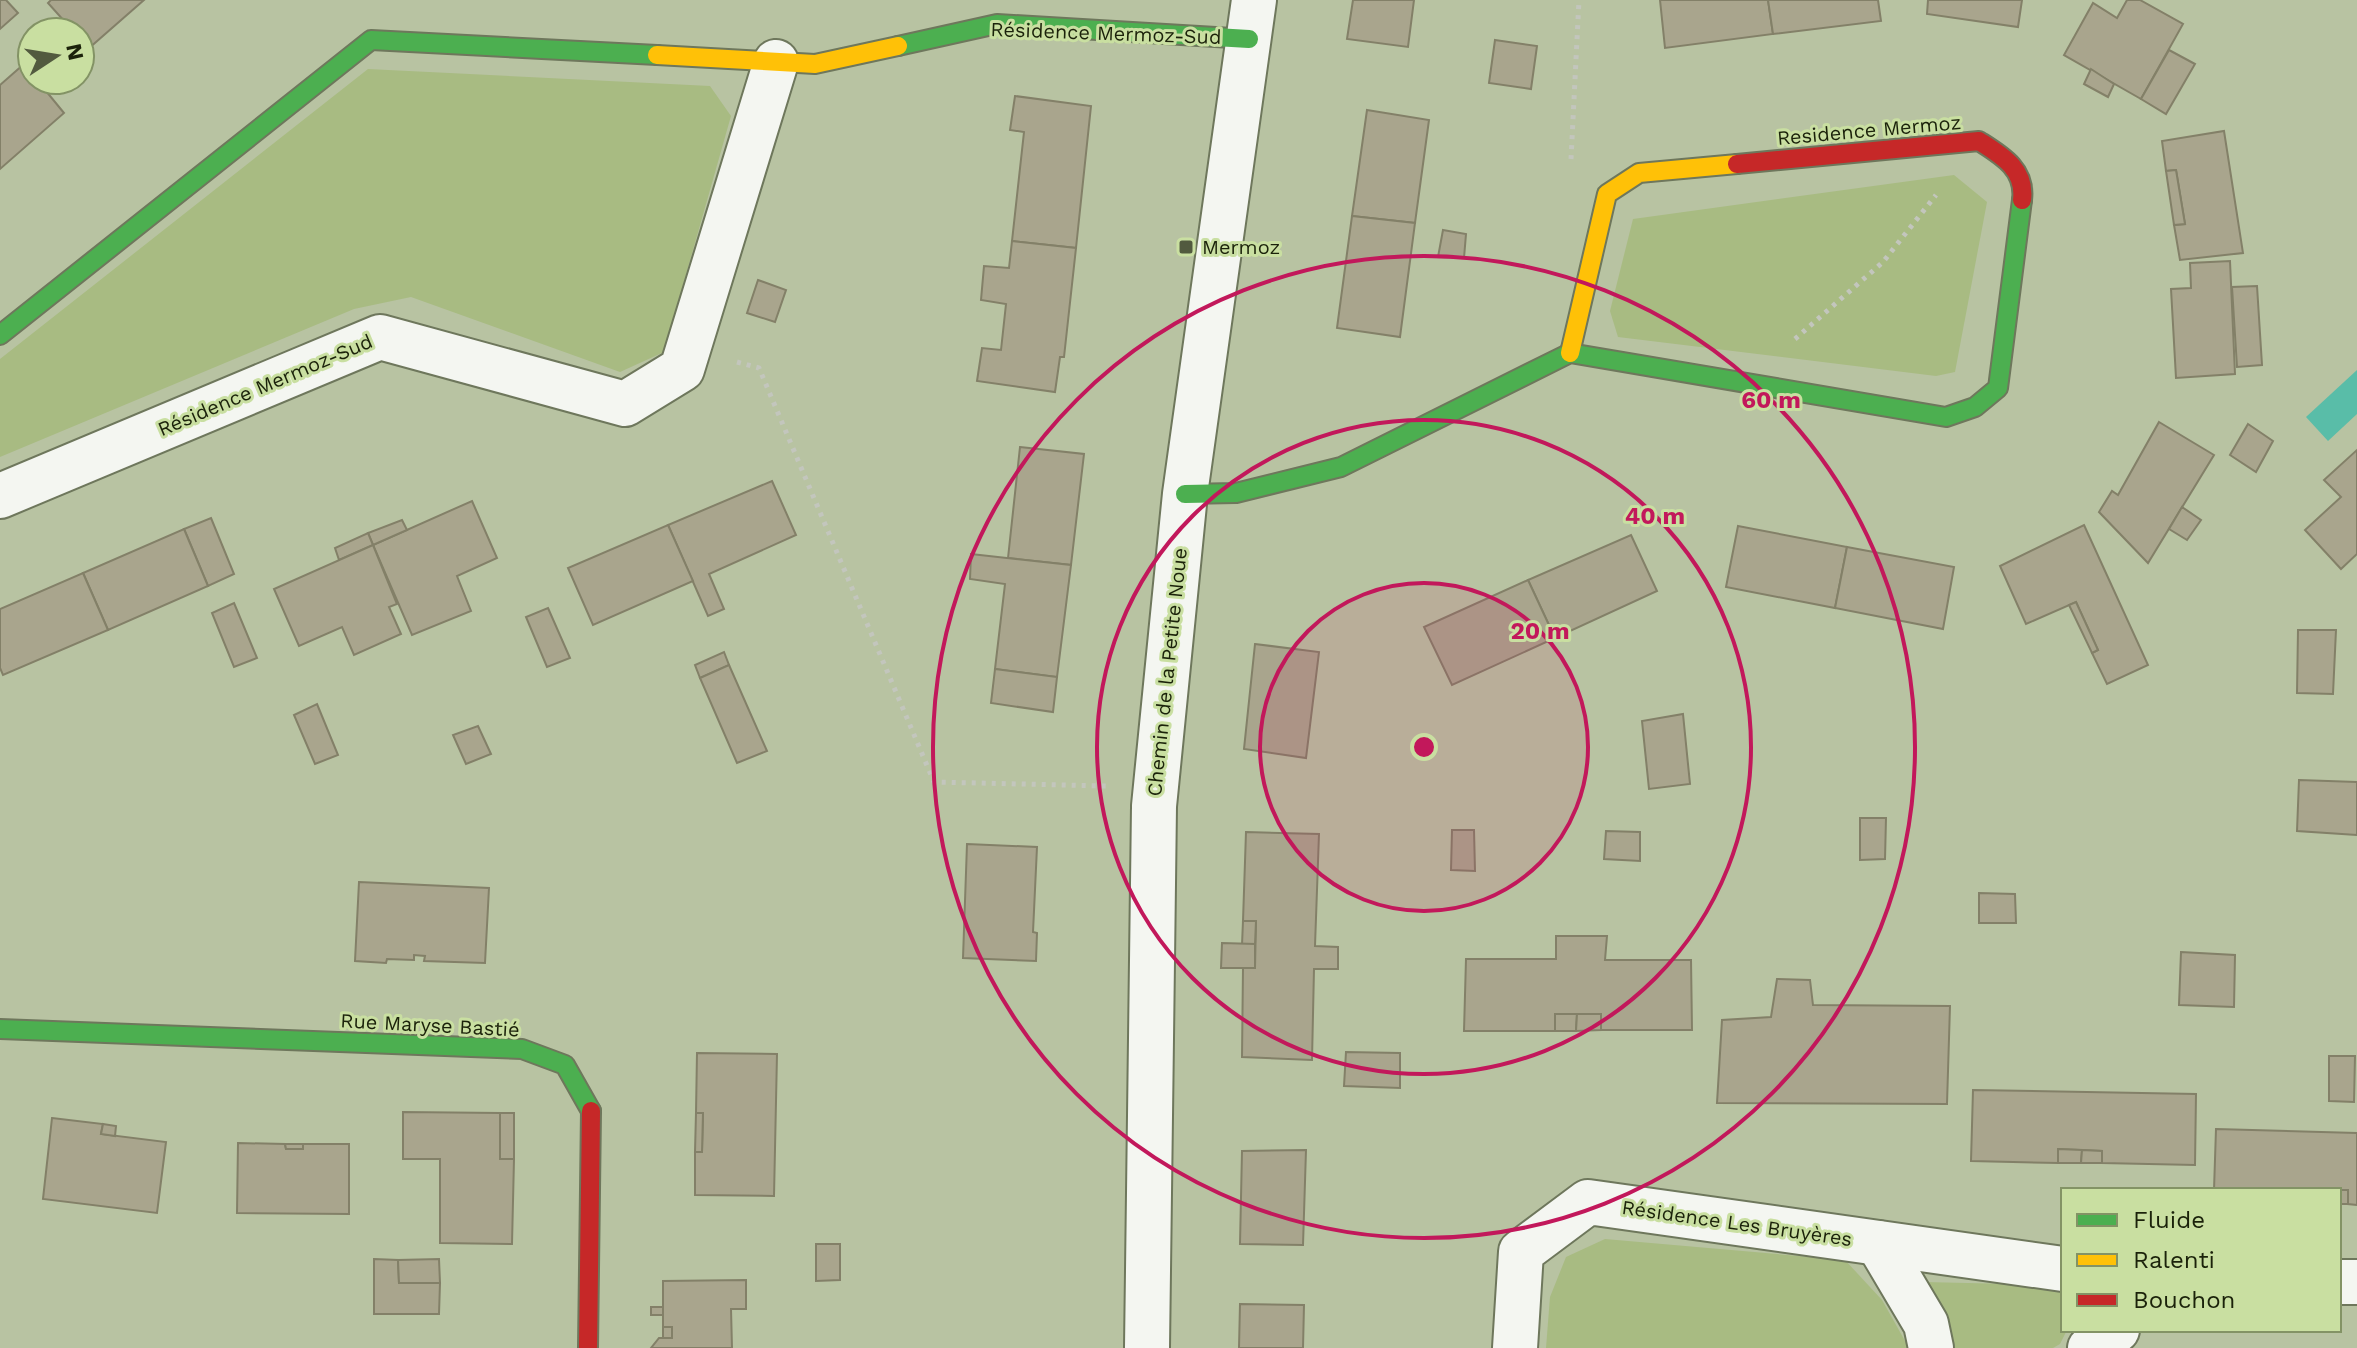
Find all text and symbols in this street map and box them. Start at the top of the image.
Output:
north arrow [16,16,96,96]
street label: Résidence Mermoz-Sud [990,17,1222,49]
text: N [61,41,89,63]
street label: Residence Mermoz [1776,110,1962,150]
place label: Mermoz [1202,235,1280,259]
marker: Mermoz [1177,238,1195,256]
street label: Résidence Mermoz-Sud [154,329,376,441]
text: 60 m [1741,386,1801,414]
text: 40 m [1625,502,1685,530]
street label: Chemin de la Petite Noue [1142,546,1192,798]
text: 20 m [1510,617,1570,645]
centre of rings [1410,733,1438,761]
street label: Rue Maryse Bastié [340,1008,520,1042]
legend [2061,1188,2341,1332]
street label: Résidence Les Bruyères [1620,1195,1854,1251]
text: Fluide [2133,1206,2205,1234]
text: Ralenti [2133,1246,2215,1274]
text: Bouchon [2133,1286,2235,1314]

